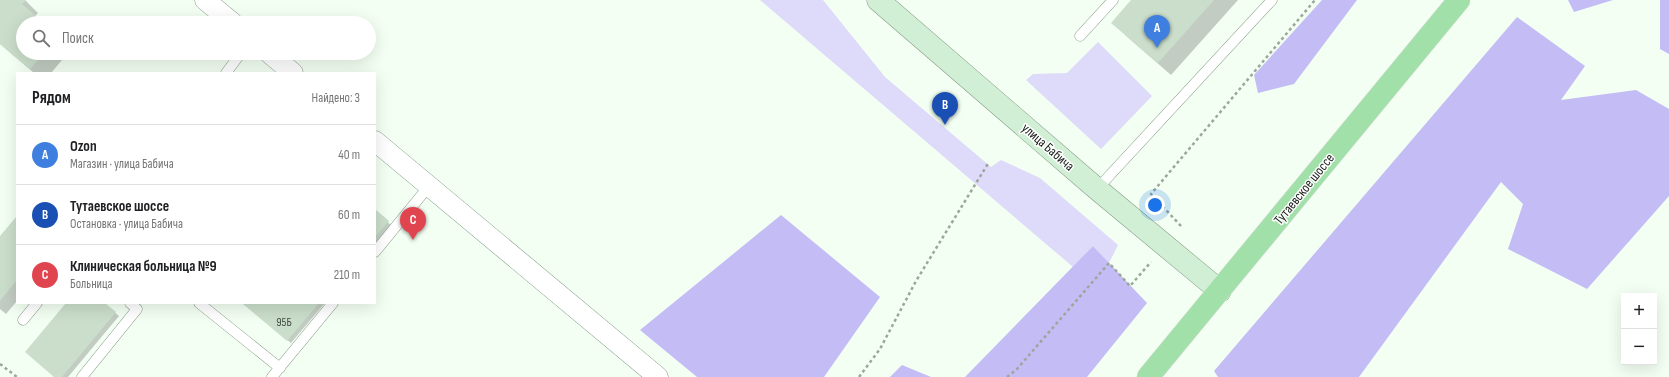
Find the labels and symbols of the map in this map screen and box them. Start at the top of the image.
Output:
pin: A [1144,15,1170,48]
pin: B [932,92,958,125]
street label: улица Бабича [1018,120,1078,174]
street label: Тутаевское шоссе [1270,150,1338,228]
your location [1145,195,1165,215]
pin: C [400,207,426,240]
house number: 95Б [276,315,292,330]

